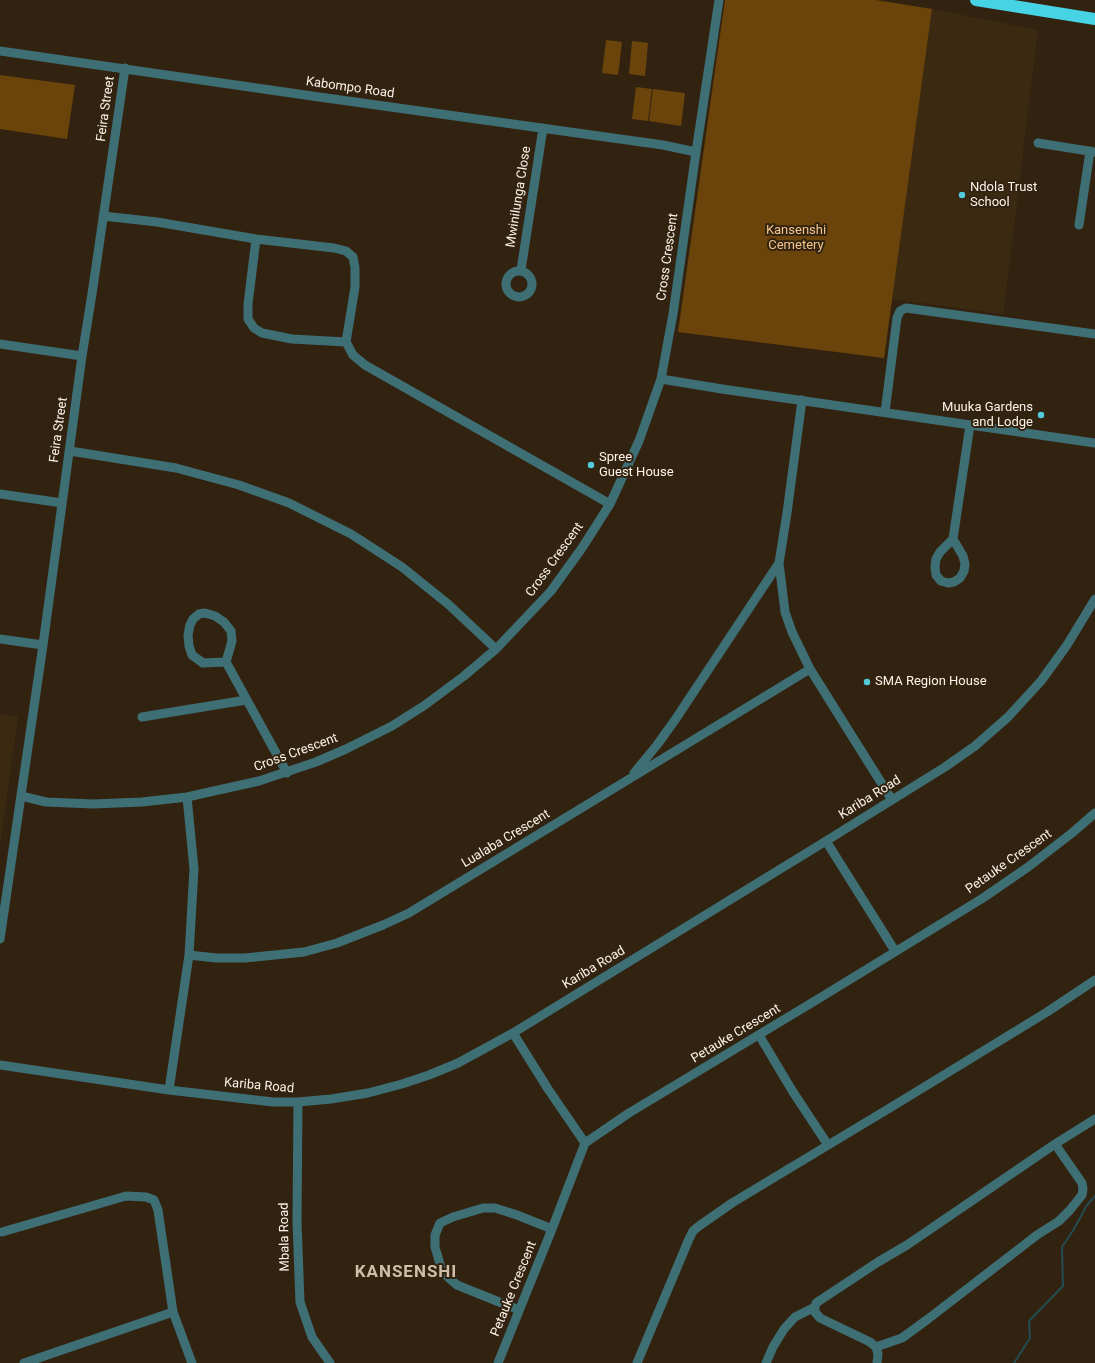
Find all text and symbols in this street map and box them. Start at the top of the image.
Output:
street label: Kabompo Road [305,74,395,102]
street label: Feira Street [94,75,118,143]
street label: Mwinilunga Close [503,145,535,249]
place label: Ndola Trust School [970,180,1037,211]
marker: Ndola Trust School [957,190,967,200]
street label: Cross Crescent [654,212,682,302]
park label: Kansenshi Cemetery [766,223,826,254]
street label: Feira Street [47,396,71,464]
place label: Muuka Gardens and Lodge [942,400,1033,431]
marker: Muuka Gardens and Lodge [1036,410,1046,420]
place label: Spree Guest House [599,450,674,481]
marker: Spree Guest House [586,460,596,470]
street label: Cross Crescent [523,520,587,600]
place label: SMA Region House [875,674,987,690]
marker: SMA Region House [862,677,872,687]
street label: Cross Crescent [252,731,340,775]
street label: Kariba Road [836,773,904,823]
street label: Lualaba Crescent [459,806,553,872]
street label: Petauke Crescent [963,826,1055,898]
street label: Kariba Road [560,943,628,993]
street label: Petauke Crescent [688,1001,784,1067]
street label: Kariba Road [223,1075,295,1097]
street label: Mbala Road [277,1202,293,1272]
street label: Petauke Crescent [488,1239,540,1339]
district label: KANSENSHI [355,1263,457,1283]

